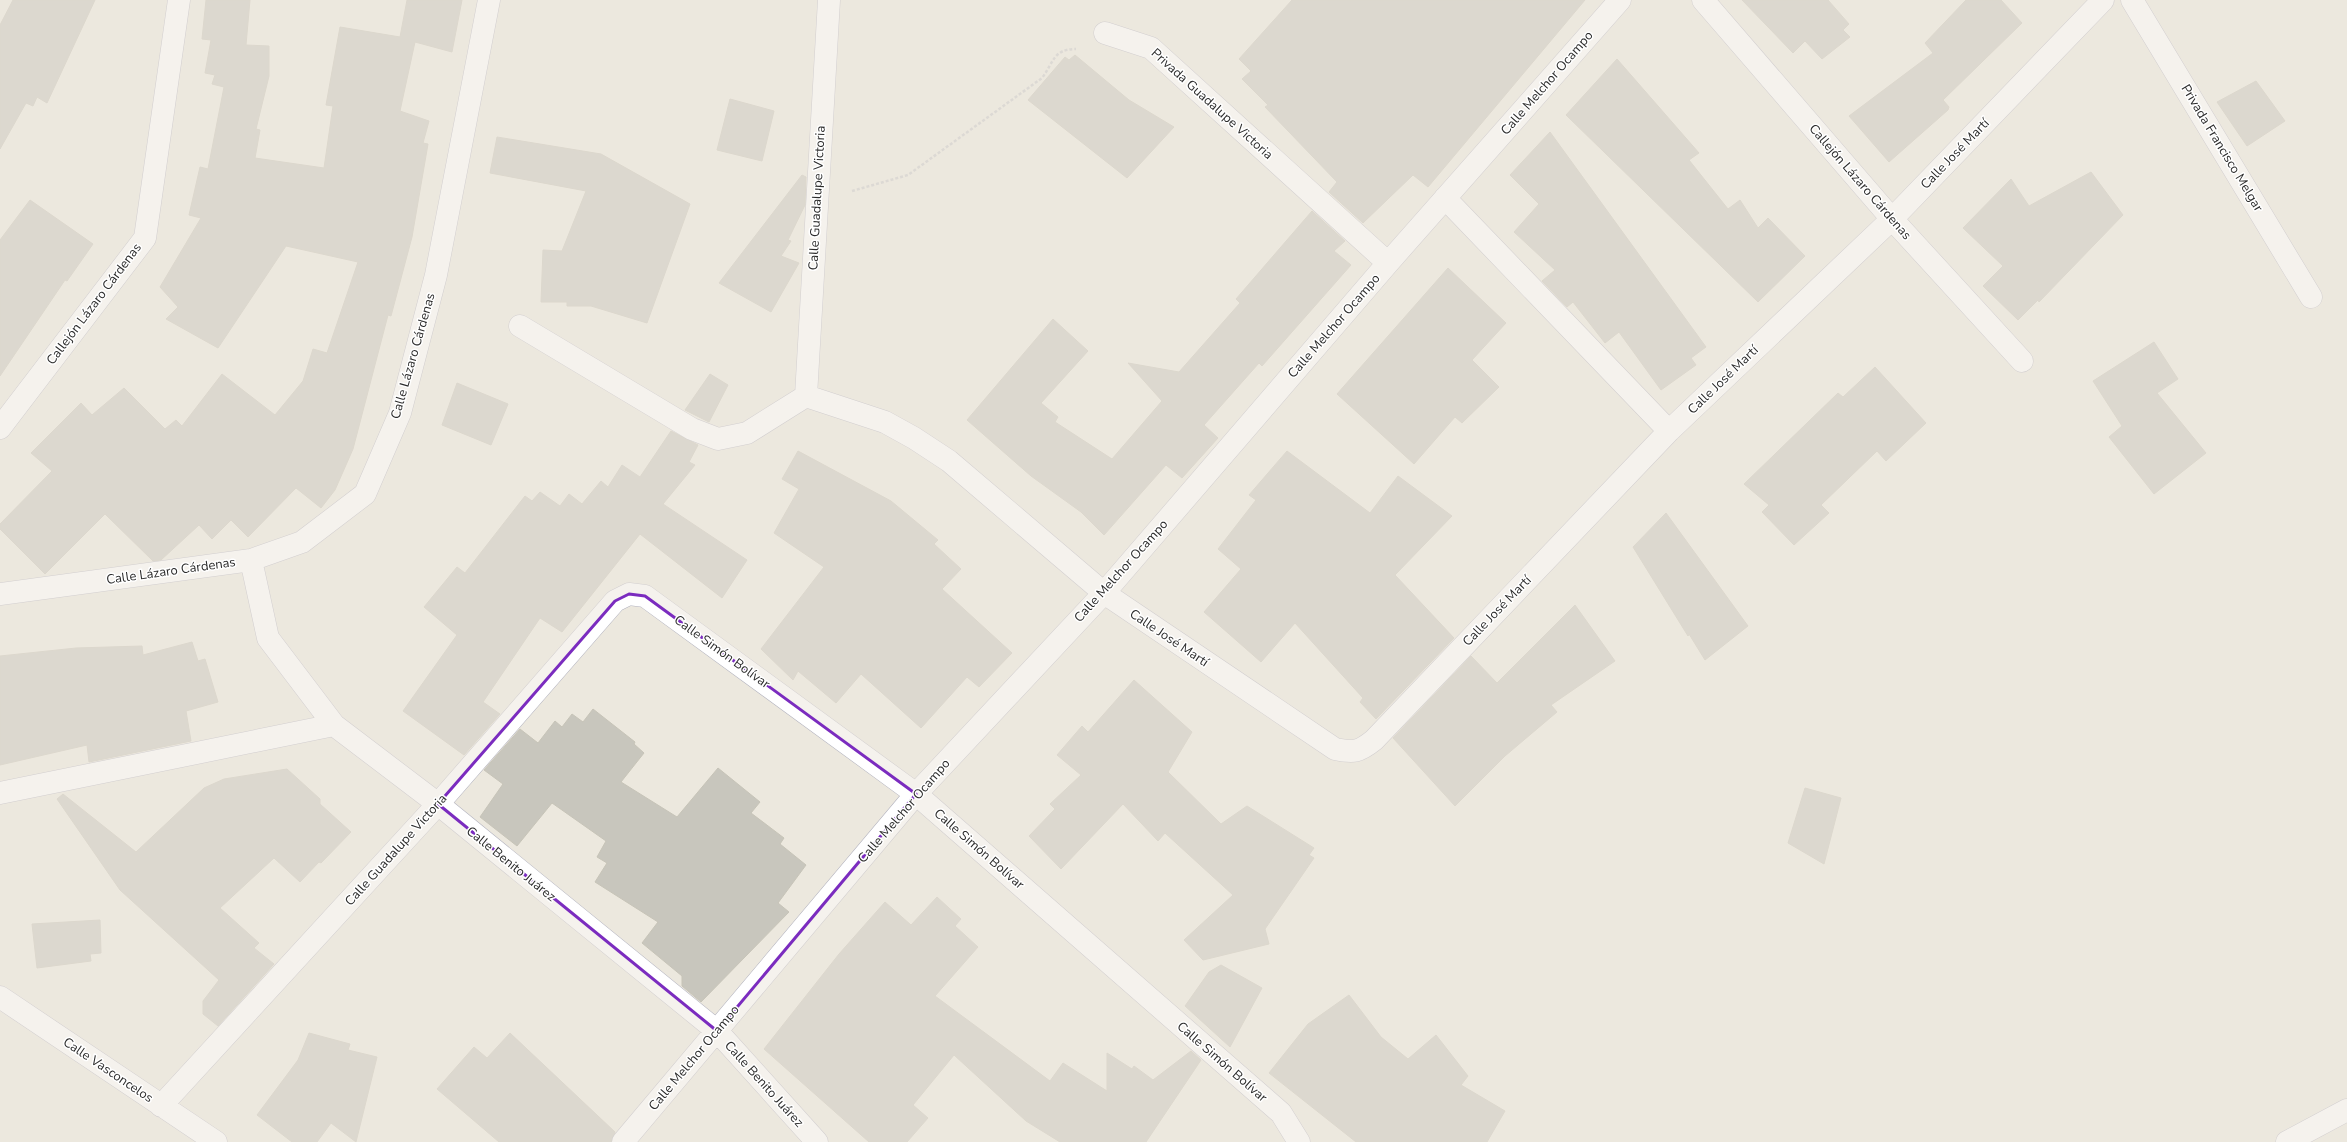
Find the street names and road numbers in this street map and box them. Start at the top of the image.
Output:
street label: Calle Melchor Ocampo [1497,27,1597,139]
street label: Privada Guadalupe Victoria [1147,44,1277,164]
street label: Privada Francisco Melgar [2177,81,2267,215]
street label: Calle José Martí [1917,114,1994,193]
street label: Callejón Lázaro Cárdenas [1805,120,1915,244]
street label: Calle Guadalupe Victoria [804,125,830,271]
street label: Callejón Lázaro Cárdenas [42,240,146,368]
street label: Calle Melchor Ocampo [1284,270,1384,382]
street label: Calle Lázaro Cárdenas [386,291,440,421]
street label: Calle José Martí [1684,341,1763,418]
street label: Calle Melchor Ocampo [1070,516,1172,626]
street label: Calle Lázaro Cárdenas [105,553,237,589]
street label: Calle José Martí [1459,571,1536,650]
street label: Calle José Martí [1126,605,1213,672]
street label: Calle Simón Bolívar [670,611,774,693]
street label: Calle Melchor Ocampo [854,755,954,867]
street label: Calle Guadalupe Victoria [341,790,451,910]
street label: Calle Simón Bolívar [930,805,1028,894]
street label: Calle Benito Juárez [462,822,560,906]
street label: Calle Melchor Ocampo [645,1001,743,1115]
street label: Calle Simón Bolívar [1173,1018,1271,1107]
street label: Calle Vasconcelos [59,1033,157,1107]
street label: Calle Benito Juárez [720,1037,808,1131]

